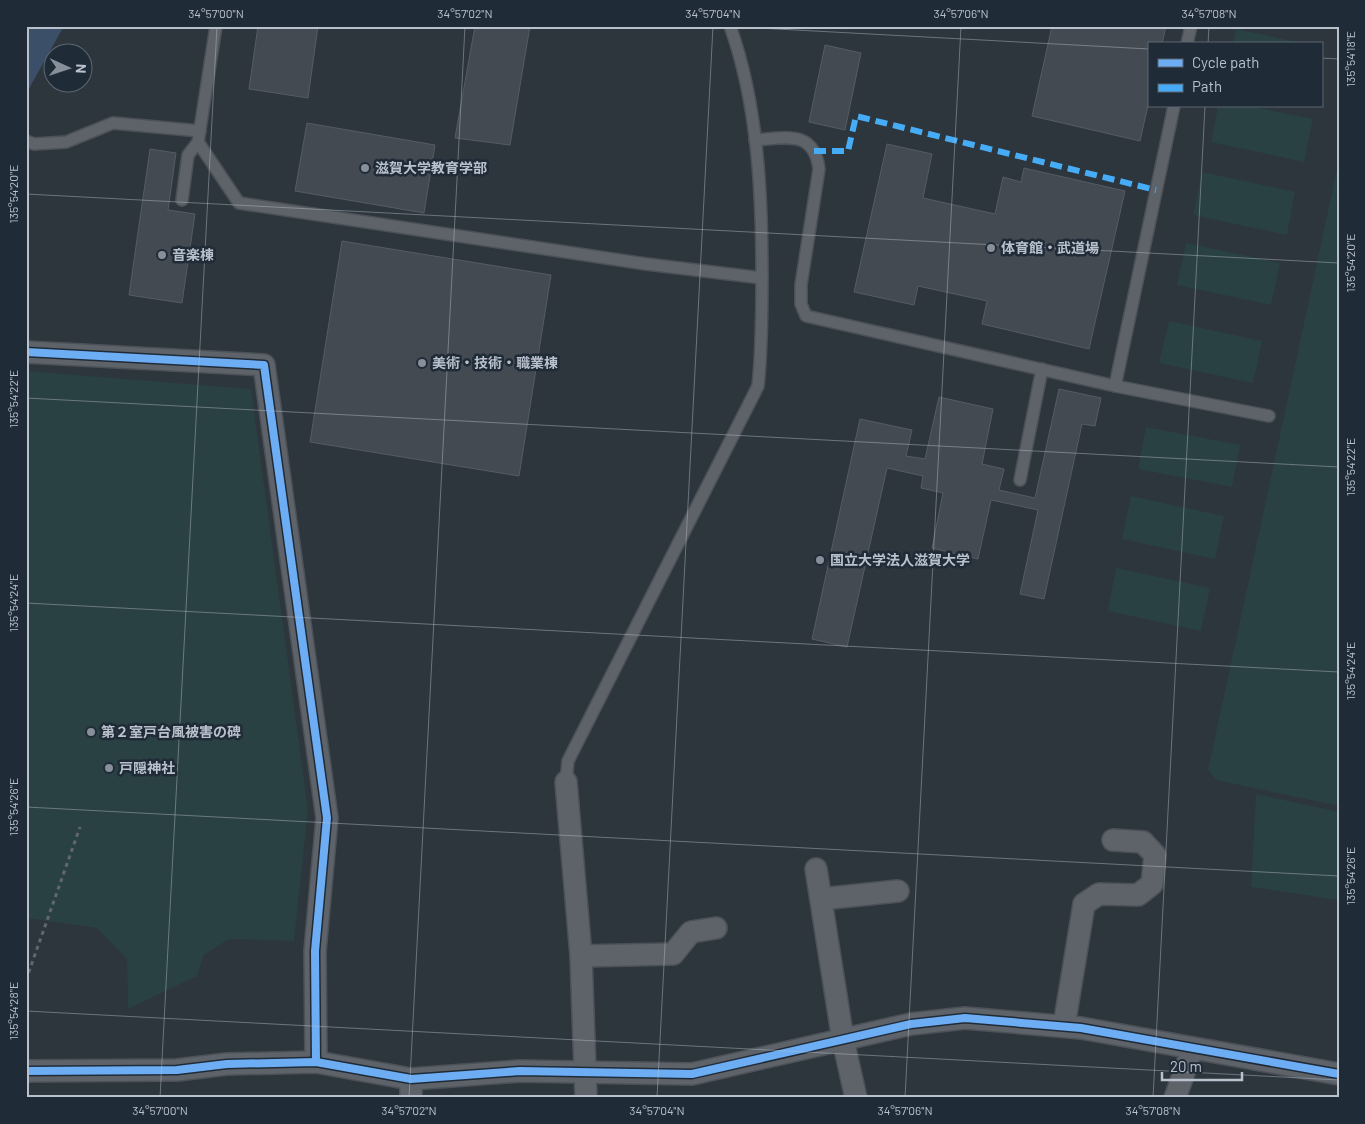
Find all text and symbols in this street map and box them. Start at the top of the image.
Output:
text: 34°57'00"N [188,6,244,20]
text: 34°57'02"N [437,6,493,20]
text: 34°57'04"N [685,6,741,20]
text: 34°57'06"N [933,6,989,20]
text: 34°57'08"N [1181,6,1237,20]
text: 135°54'18"E [1343,31,1357,87]
north arrow [42,42,92,92]
legend [1148,42,1322,108]
text: Cycle path [1192,53,1259,71]
text: N [73,64,90,74]
text: Path [1192,77,1222,95]
place label: 滋賀大学教育学部 [375,159,487,176]
marker: 滋賀大学教育学部 [359,162,371,174]
text: 135°54'20"E [6,165,20,223]
text: 135°54'20"E [1343,234,1357,292]
place label: 体育館・武道場 [1001,239,1099,256]
marker: 体育館・武道場 [985,242,997,254]
place label: 音楽棟 [172,246,214,263]
marker: 音楽棟 [156,249,168,261]
place label: 美術・技術・職業棟 [432,354,558,371]
marker: 美術・技術・職業棟 [416,357,428,369]
text: 135°54'22"E [6,370,20,428]
text: 135°54'22"E [1343,438,1357,496]
place label: 国立大学法人滋賀大学 [830,551,970,568]
marker: 国立大学法人滋賀大学 [814,554,826,566]
text: 135°54'24"E [6,574,20,632]
text: 135°54'24"E [1343,642,1357,700]
place label: 第２室戸台風被害の碑 [101,723,241,740]
marker: 第２室戸台風被害の碑 [85,726,97,738]
place label: 戸隠神社 [119,759,175,776]
marker: 戸隠神社 [103,762,115,774]
text: 135°54'26"E [6,778,20,836]
text: 135°54'26"E [1343,847,1357,905]
text: 135°54'28"E [6,982,20,1040]
scale bar [1162,1049,1242,1081]
text: 20 m [1170,1057,1202,1075]
text: 34°57'00"N [132,1103,188,1117]
text: 34°57'02"N [381,1103,437,1117]
text: 34°57'04"N [629,1103,685,1117]
text: 34°57'06"N [877,1103,933,1117]
text: 34°57'08"N [1125,1103,1181,1117]

